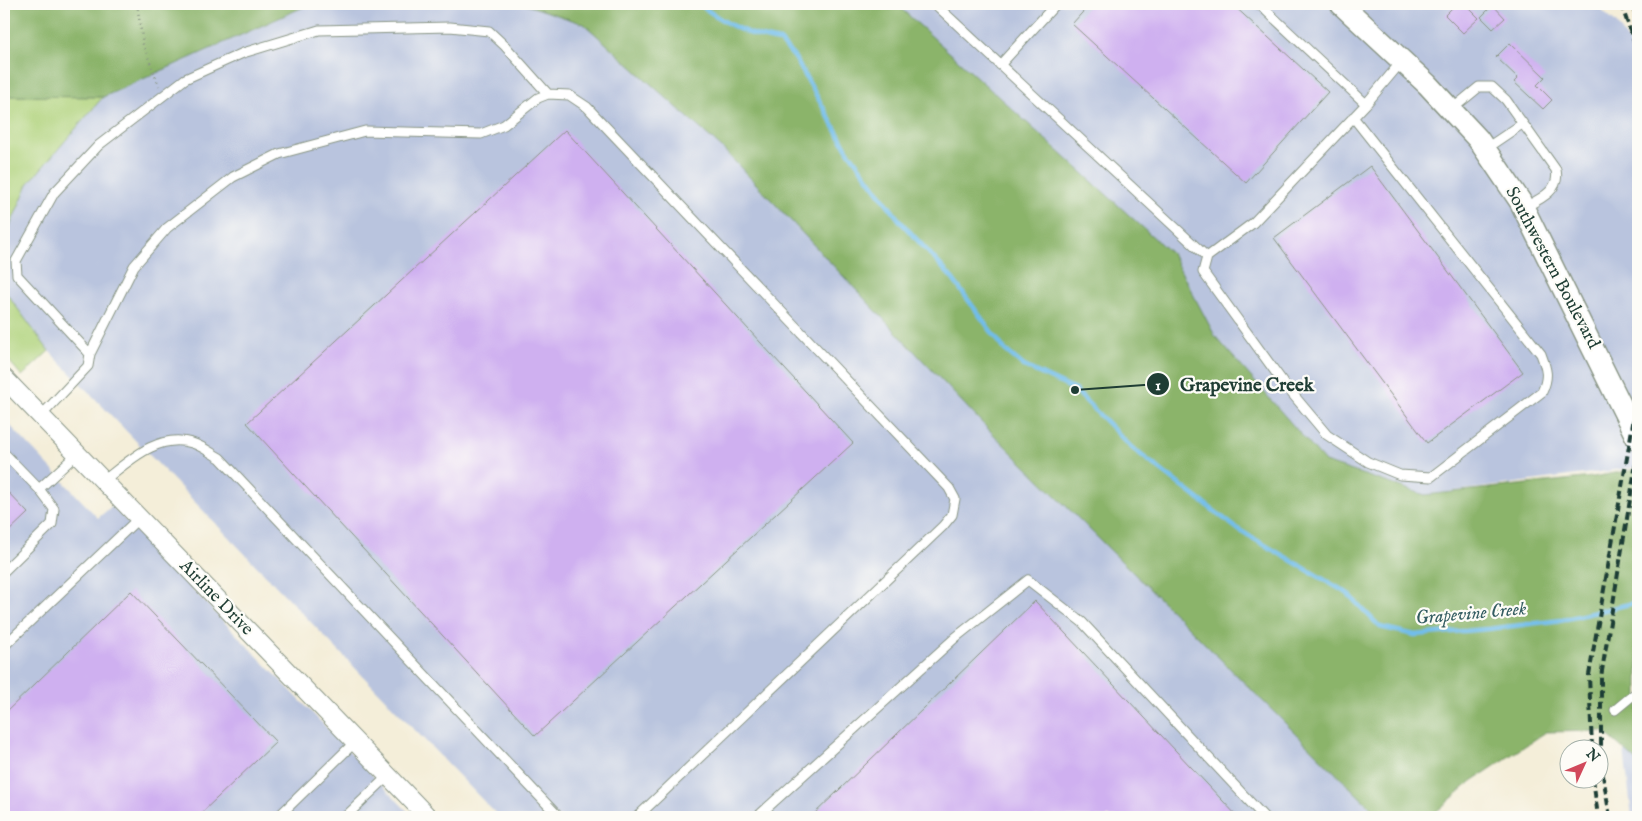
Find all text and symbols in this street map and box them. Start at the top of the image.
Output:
street label: Southwestern Boulevard [1499,183,1605,353]
callout: Grapevine Creek [1145,367,1324,401]
text: Grapevine Creek [1180,374,1315,398]
text: 1 [1155,376,1161,395]
street label: Airline Drive [173,554,258,641]
water label: Grapevine Creek [1415,597,1528,631]
north arrow [1560,738,1610,788]
text: N [1581,744,1603,766]

